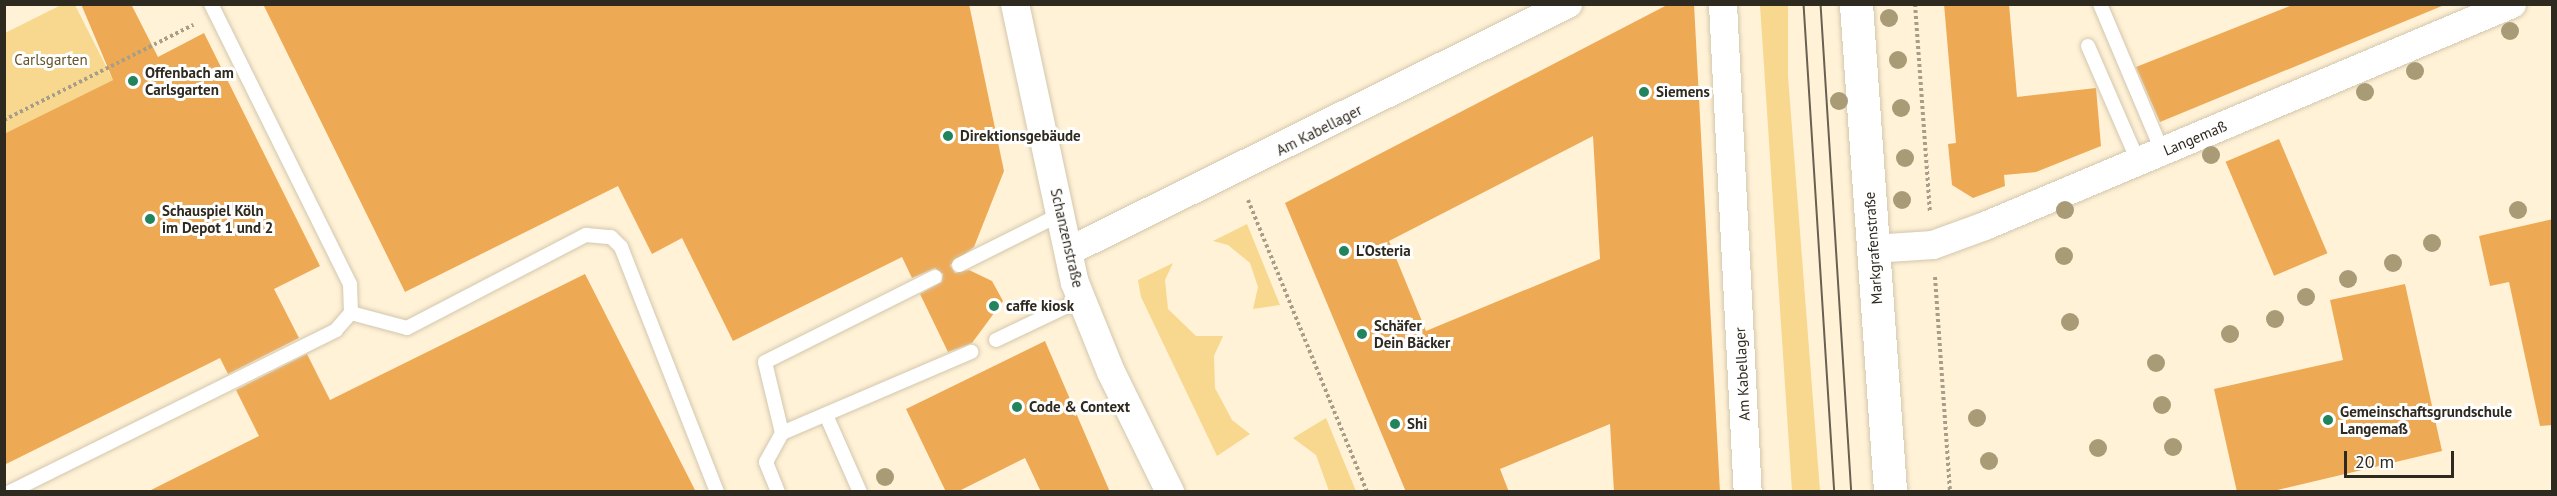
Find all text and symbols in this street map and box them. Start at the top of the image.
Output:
park label: Carlsgarten [14,51,88,69]
place label: Offenbach am Carlsgarten [145,63,234,98]
marker: Offenbach am Carlsgarten [126,74,140,88]
place label: Siemens [1656,83,1710,101]
marker: Siemens [1637,85,1651,99]
street label: Am Kabellager [1273,101,1365,159]
street label: Langemaß [2161,117,2229,159]
place label: Direktionsgebäude [960,127,1081,145]
marker: Direktionsgebäude [941,129,955,143]
street label: Schanzenstraße [1047,187,1087,289]
street label: Markgrafenstraße [1860,191,1886,305]
place label: Schauspiel Köln im Depot 1 und 2 [162,201,273,236]
marker: Schauspiel Köln im Depot 1 und 2 [143,212,157,226]
place label: L'Osteria [1356,242,1411,260]
marker: L'Osteria [1337,244,1351,258]
place label: caffe kiosk [1006,297,1074,315]
marker: caffe kiosk [987,299,1001,313]
place label: Schäfer Dein Bäcker [1374,316,1450,351]
marker: Schäfer Dein Bäcker [1355,327,1369,341]
street label: Am Kabellager [1731,327,1753,421]
place label: Code & Context [1029,398,1130,416]
marker: Code & Context [1010,400,1024,414]
place label: Gemeinschaftsgrundschule Langemaß [2340,402,2512,437]
marker: Gemeinschaftsgrundschule Langemaß [2321,413,2335,427]
place label: Shi [1407,415,1427,433]
marker: Shi [1388,417,1402,431]
scale bar [2347,439,2456,477]
text: 20 m [2355,450,2394,473]

